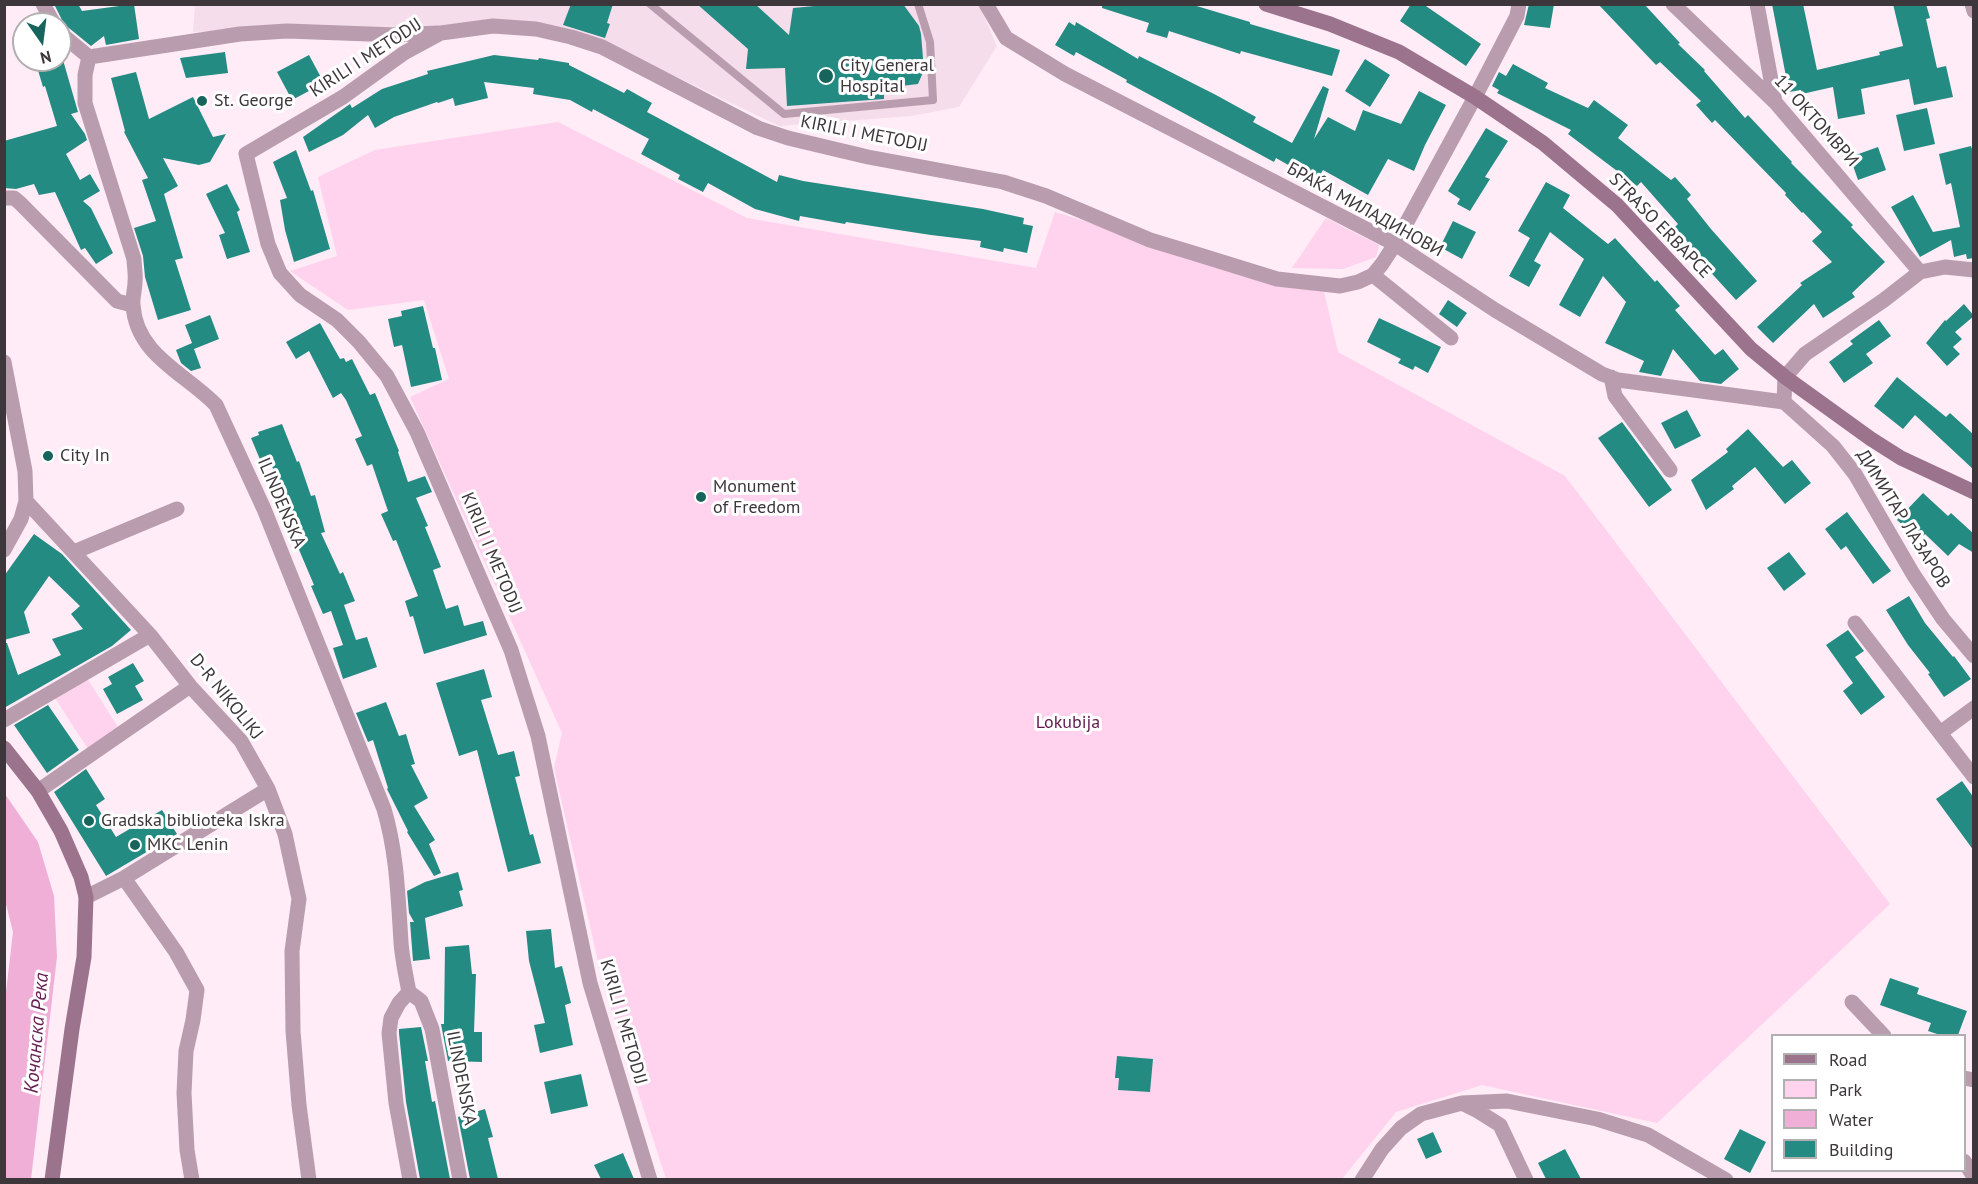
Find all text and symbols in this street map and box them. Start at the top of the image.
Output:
north arrow [12,12,72,72]
street label: KIRILI I METODIJ [306,14,426,102]
text: N [38,47,53,68]
place label: City General Hospital [840,55,934,98]
marker: City General Hospital [817,67,835,85]
street label: 11 ОКТОМВРИ [1769,71,1863,171]
place label: St. George [214,90,293,112]
marker: St. George [195,94,209,108]
street label: KIRILI I METODIJ [799,111,929,157]
street label: БРАЌА МИЛАДИНОВИ [1283,158,1447,262]
street label: STRASO ERBAPCE [1604,169,1716,283]
place label: City In [60,445,109,467]
street label: ДИМИТАР ЛАЗАРОВ [1852,446,1954,592]
marker: City In [41,449,55,463]
street label: ILINDENSKA [252,455,310,551]
place label: Monument of Freedom [713,476,800,518]
street label: KIRILI I METODIJ [456,489,526,617]
marker: Monument of Freedom [694,490,708,504]
street label: D-R NIKOLIKJ [185,650,267,744]
park label: Lokubija [1036,712,1100,734]
place label: Gradska biblioteka Iskra [101,810,285,832]
marker: Gradska biblioteka Iskra [82,814,96,828]
place label: MKC Lenin [147,834,228,856]
marker: MKC Lenin [128,838,142,852]
street label: KIRILI I METODIJ [595,957,651,1087]
water label: Кочанска Река [20,972,54,1094]
street label: ILINDENSKA [441,1029,481,1127]
legend [1771,1034,1966,1172]
text: Road [1829,1048,1867,1071]
text: Park [1829,1078,1862,1101]
text: Water [1829,1108,1873,1131]
text: Building [1829,1138,1893,1161]

